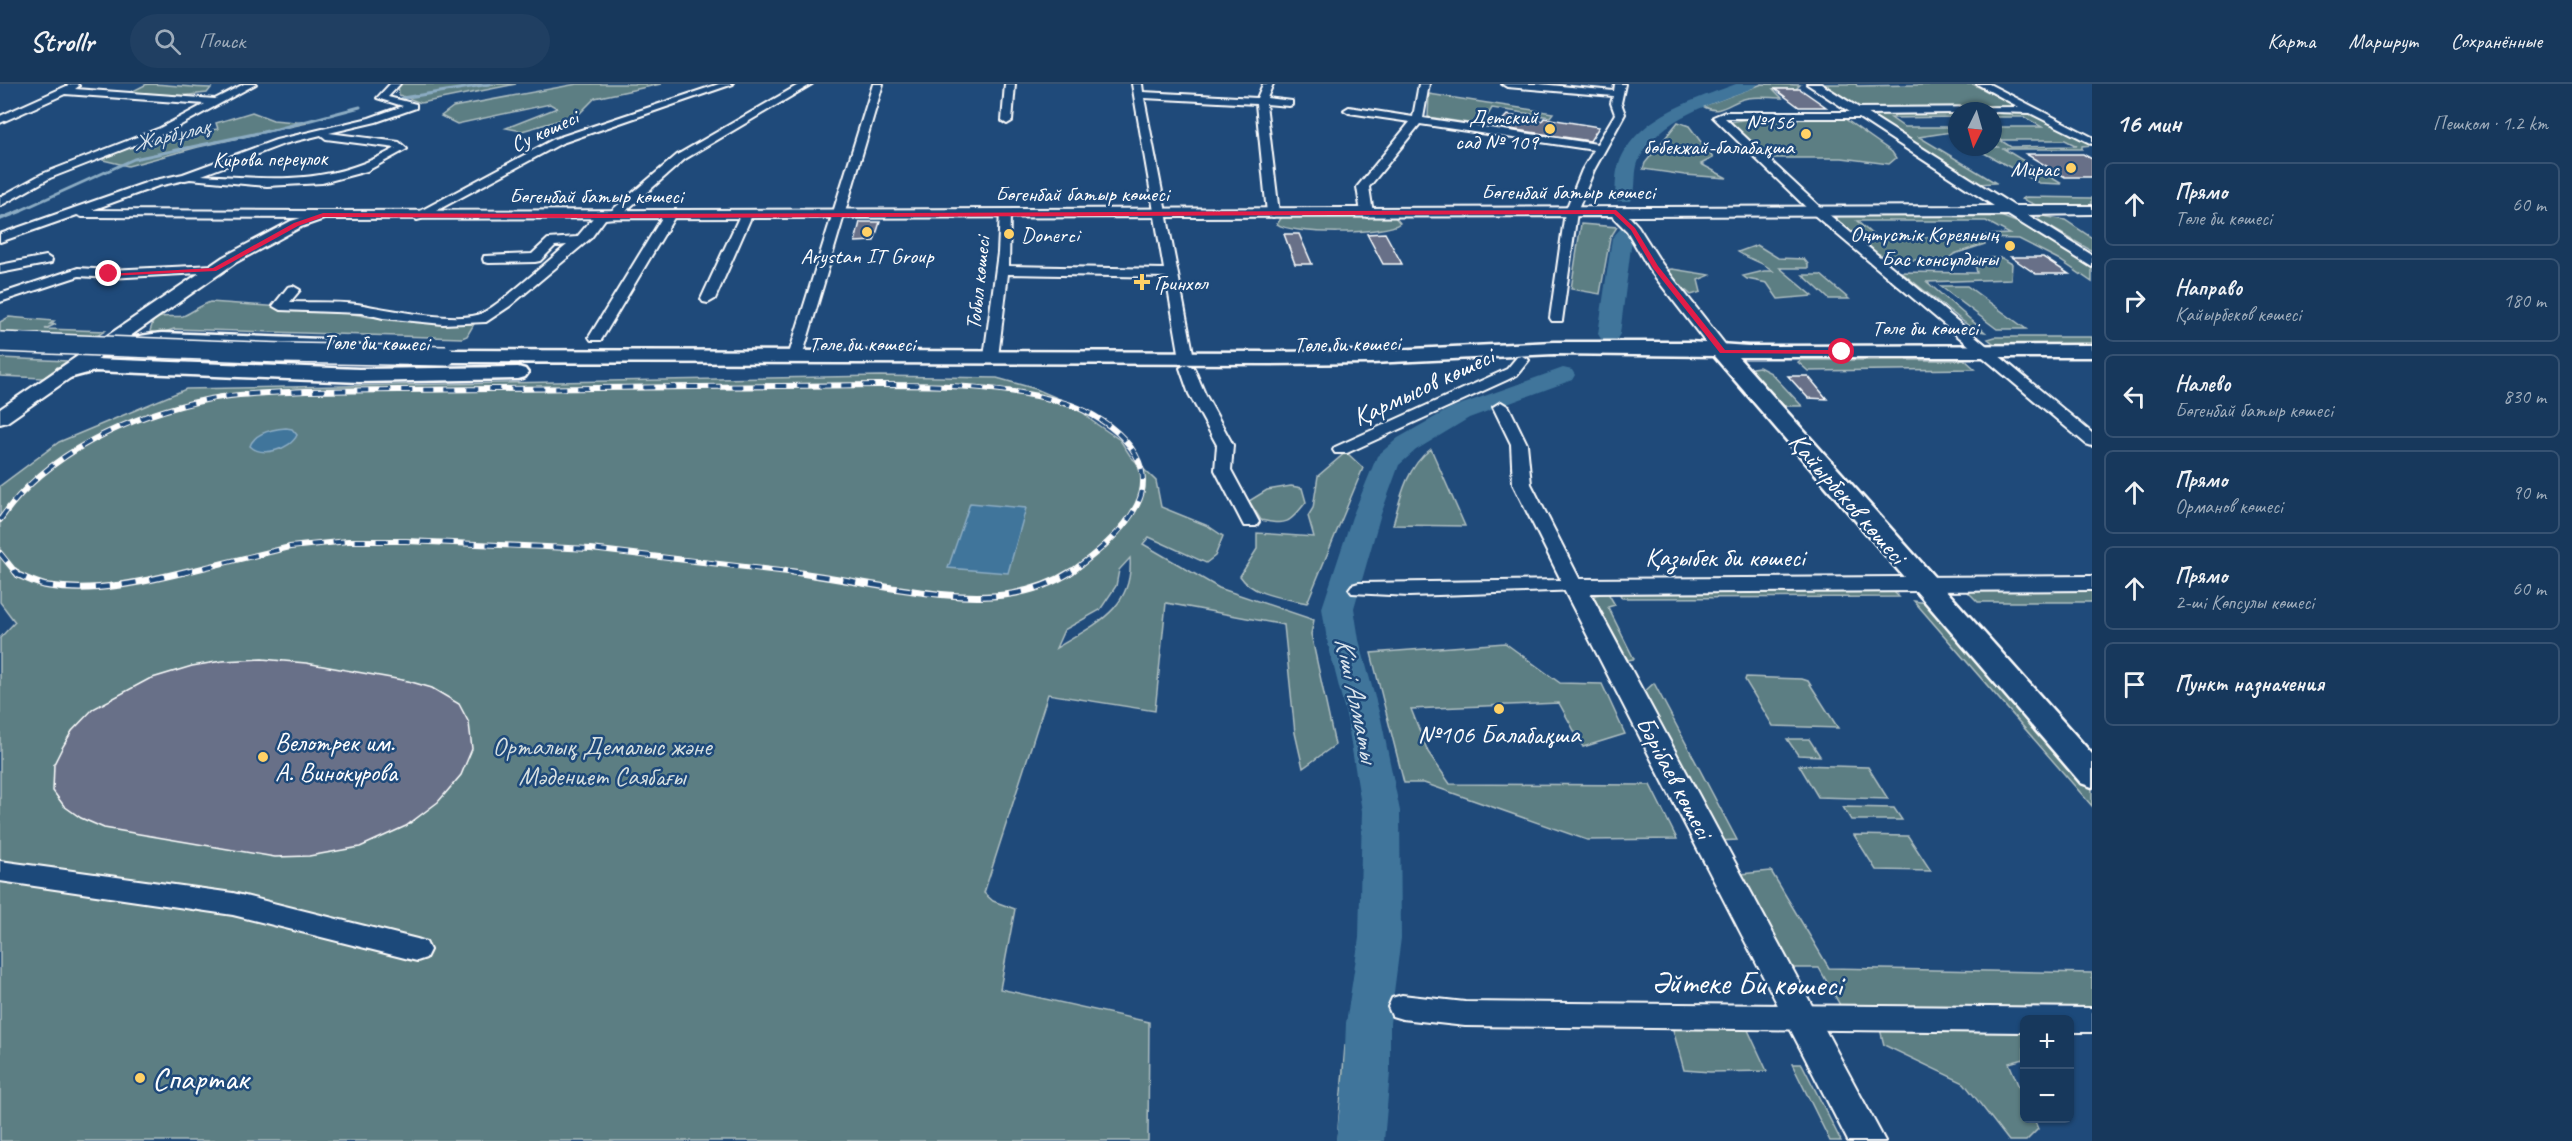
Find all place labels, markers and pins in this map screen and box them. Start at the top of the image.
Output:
place label: Детский сад № 109 [1455,103,1540,156]
place label: №156 бөбекжай-балабақша [1643,108,1795,161]
marker: Детский сад № 109 [1543,122,1557,136]
marker: №156 бөбекжай-балабақша [1799,127,1813,141]
place label: Мирас [2010,155,2060,183]
marker: Мирас [2064,161,2078,175]
place label: Оңтүстік Кореяның Бас консулдығы [1850,220,2000,273]
place label: Donerci [1021,221,1082,249]
marker: Arystan IT Group [860,225,874,239]
marker: Donerci [1002,227,1016,241]
marker: Оңтүстік Кореяның Бас консулдығы [2003,239,2017,253]
place label: Arystan IT Group [800,242,935,270]
place label: Гринхол [1154,269,1210,297]
marker: Гринхол [1135,275,1149,289]
marker: №106 Балабақша [1492,702,1506,716]
place label: №106 Балабақша [1418,718,1582,751]
place label: Велотрек им. А. Винокурова [275,726,399,789]
marker: Велотрек им. А. Винокурова [256,750,270,764]
place label: Спартак [152,1058,252,1099]
marker: Спартак [133,1071,147,1085]

